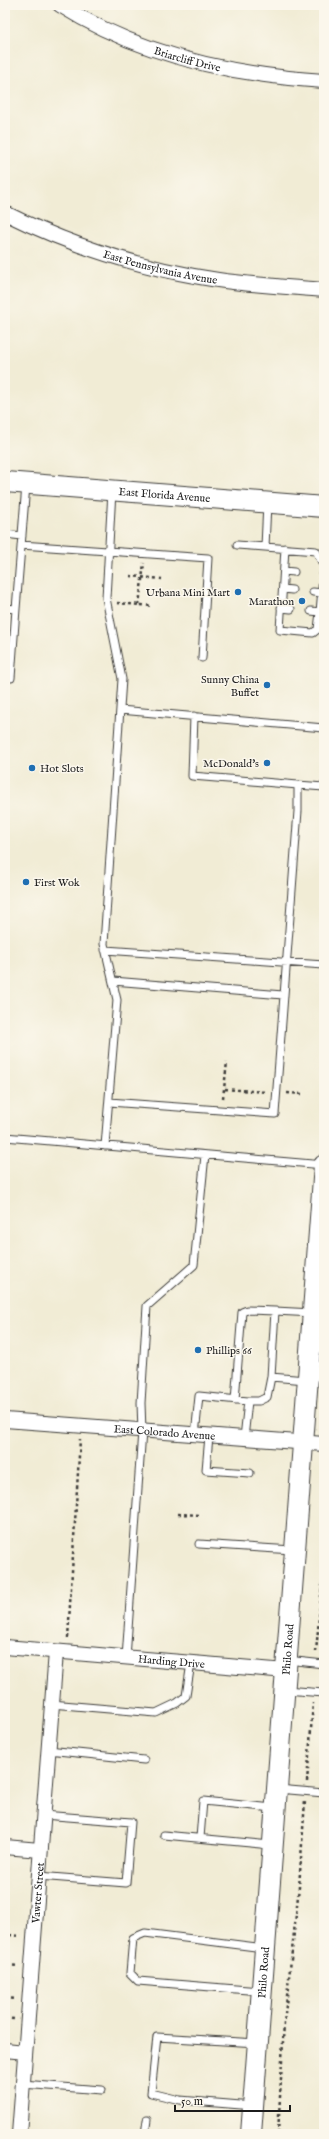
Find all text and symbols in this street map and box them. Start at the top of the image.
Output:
street label: Briarcliff Drive [152,44,222,75]
street label: East Pennsylvania Avenue [101,247,218,288]
street label: East Florida Avenue [118,485,211,506]
place label: Urbana Mini Mart [146,586,230,600]
marker: Urbana Mini Mart [233,587,243,597]
place label: Marathon [249,595,294,609]
marker: Marathon [297,596,307,606]
place label: Sunny China Buffet [201,673,259,700]
marker: Sunny China Buffet [262,680,272,690]
place label: McDonald's [203,757,259,771]
marker: McDonald's [262,758,272,768]
place label: Hot Slots [40,762,84,776]
marker: Hot Slots [27,763,37,773]
place label: First Wok [34,876,80,890]
marker: First Wok [21,877,31,887]
place label: Phillips 66 [206,1344,252,1358]
marker: Phillips 66 [193,1345,203,1355]
street label: East Colorado Avenue [113,1422,216,1444]
street label: Philo Road [280,1623,297,1676]
street label: Harding Drive [137,1652,205,1672]
street label: Vawter Street [29,1862,48,1925]
street label: Philo Road [255,1946,273,1999]
scale bar [175,2087,290,2113]
text: 50 m [181,2094,203,2109]

